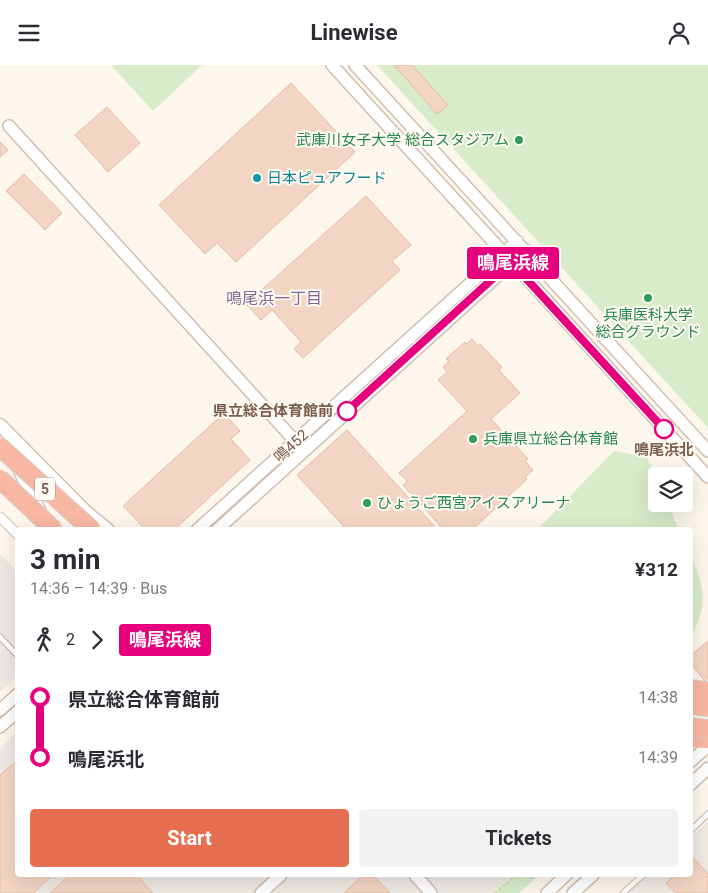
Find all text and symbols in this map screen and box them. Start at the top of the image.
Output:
icon: menu [15,19,43,47]
icon: person [665,19,693,47]
text: Linewise [310,20,398,45]
place label: 武庫川女子大学 総合スタジアム [296,131,509,149]
marker: 武庫川女子大学 総合スタジアム [513,134,525,146]
place label: 日本ピュアフード [267,169,387,187]
marker: 日本ピュアフード [251,172,263,184]
line badge: 鳴尾浜線 [478,247,548,279]
text: 鳴尾浜線 [477,252,549,273]
district label: 鳴尾浜一丁目 [226,289,322,308]
marker: 兵庫医科大学 総合グラウンド [642,292,654,304]
place label: 兵庫医科大学 総合グラウンド [595,306,701,341]
marker: 県立総合体育館前 [337,401,357,421]
place label: 県立総合体育館前 [213,402,333,420]
marker: 鳴尾浜北 [654,419,674,439]
street label: 鳴452 [270,426,312,466]
place label: 兵庫県立総合体育館 [483,430,618,448]
marker: 兵庫県立総合体育館 [467,433,479,445]
place label: 鳴尾浜北 [634,441,694,459]
map controls [648,467,693,512]
button: layers [648,467,693,512]
road number: 5 [35,477,55,501]
place label: ひょうご西宮アイスアリーナ [377,494,571,512]
marker: ひょうご西宮アイスアリーナ [361,497,373,509]
text: 3 min [30,543,100,576]
text: ¥312 [635,558,678,581]
text: 14:36 – 14:39 · Bus [30,579,167,598]
icon: walk [30,626,58,654]
icon: forward [83,626,111,654]
text: 鳴尾浜線 [129,629,201,650]
text: 2 [66,630,75,649]
text: 県立総合体育館前 [68,688,220,711]
text: 14:38 [638,688,678,707]
text: 鳴尾浜北 [68,748,144,771]
text: 14:39 [638,748,678,767]
button: Start [30,809,349,867]
button: Tickets [359,809,678,867]

